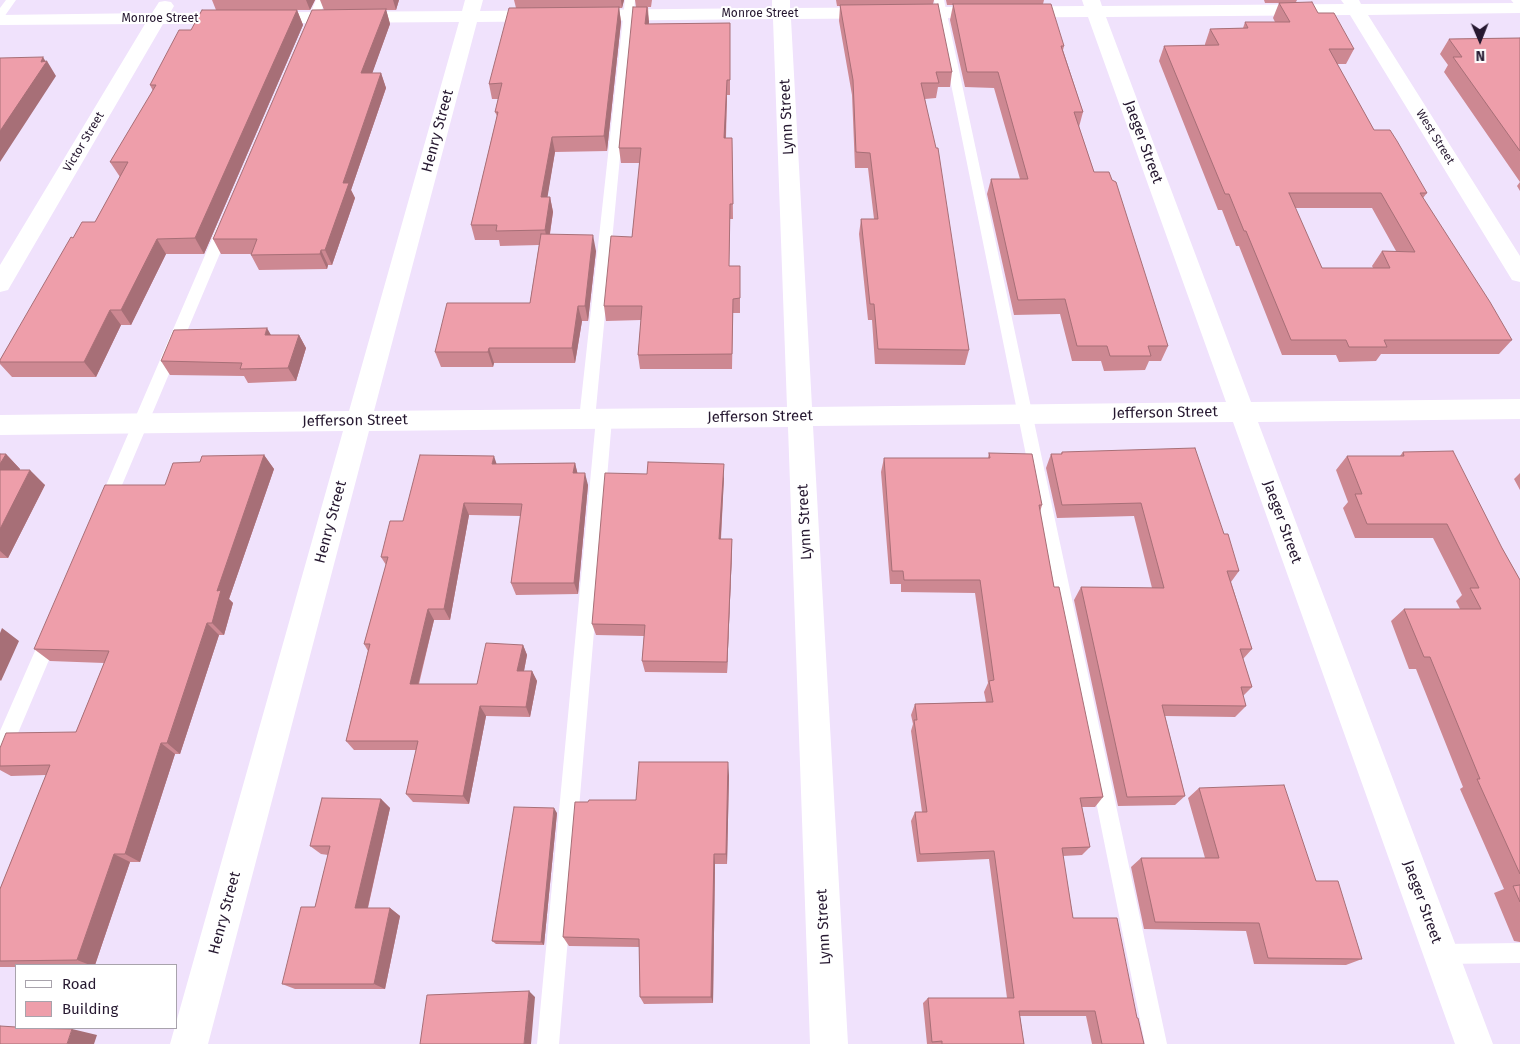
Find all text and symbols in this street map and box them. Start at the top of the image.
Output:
street label: Monroe Street [722,7,798,21]
street label: Monroe Street [122,12,198,26]
north arrow [1455,15,1505,65]
text: N [1475,47,1485,64]
street label: Lynn Street [776,79,798,155]
street label: Henry Street [418,88,458,174]
street label: Jaeger Street [1120,98,1166,186]
street label: West Street [1412,107,1458,167]
street label: Victor Street [60,109,108,175]
street label: Jefferson Street [1112,403,1218,423]
street label: Jefferson Street [707,407,813,427]
street label: Jefferson Street [302,411,408,431]
street label: Jaeger Street [1259,478,1305,566]
street label: Henry Street [311,479,351,565]
street label: Lynn Street [794,484,816,560]
street label: Jaeger Street [1399,858,1445,946]
street label: Henry Street [205,870,245,956]
street label: Lynn Street [813,889,835,965]
legend [15,964,178,1029]
text: Road [62,975,97,993]
text: Building [62,1000,118,1018]

